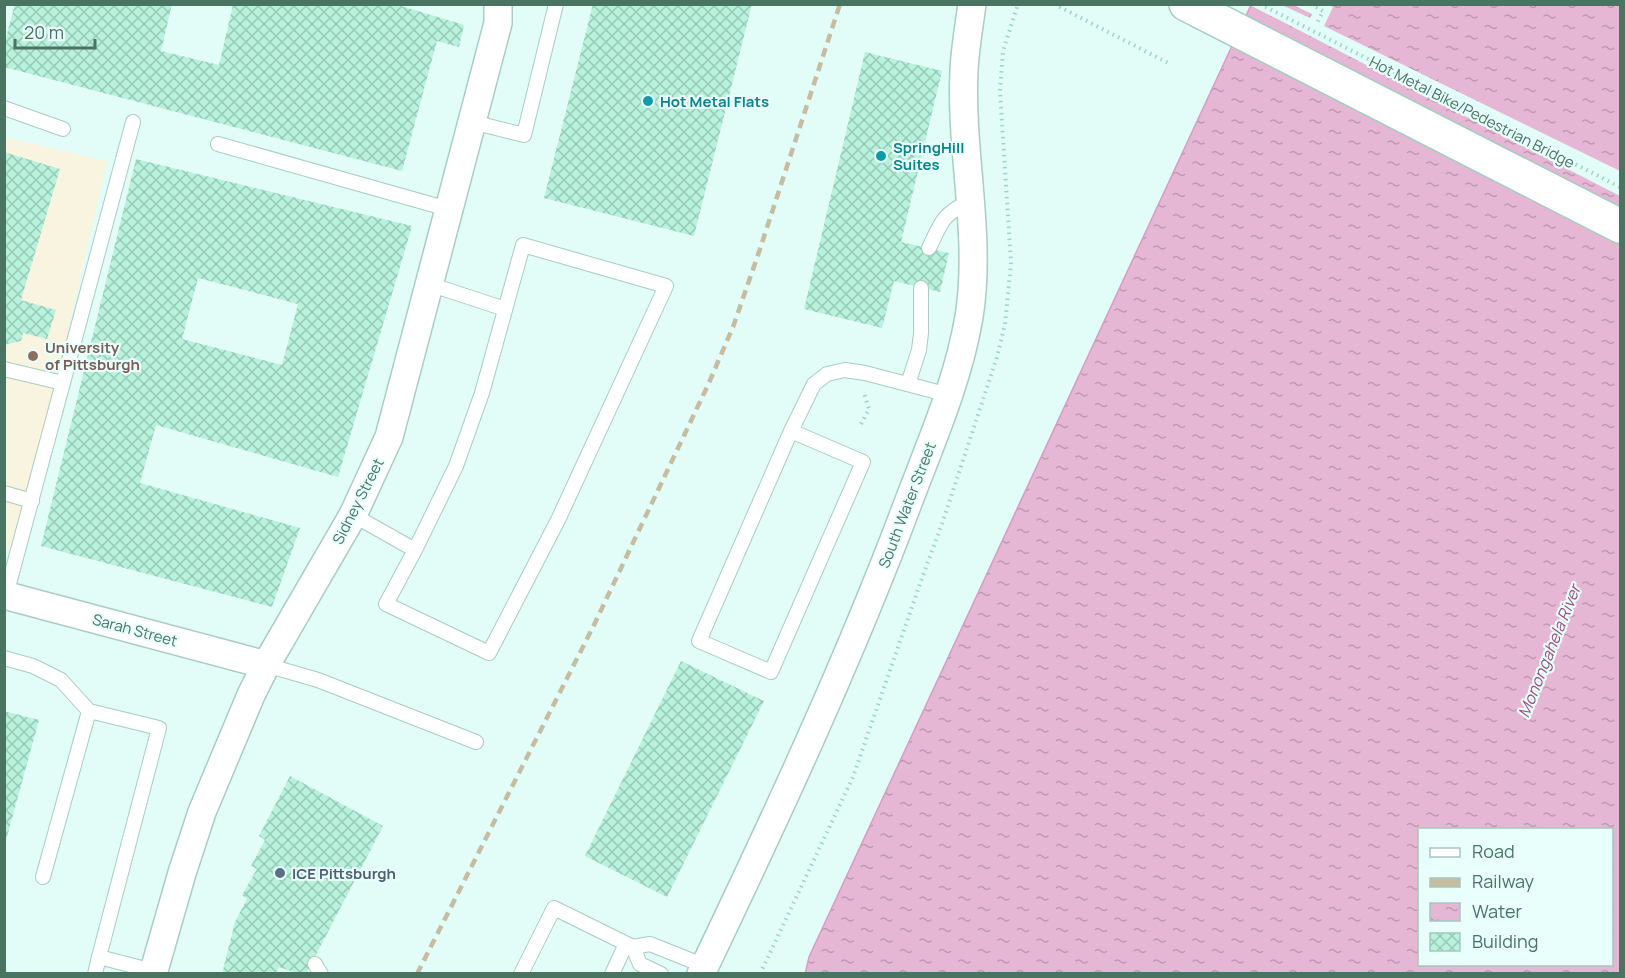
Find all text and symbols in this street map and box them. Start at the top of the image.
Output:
scale bar [15,12,94,50]
text: 20 m [24,20,64,44]
street label: Hot Metal Bike/Pedestrian Bridge [1366,51,1579,173]
place label: Hot Metal Flats [660,91,769,112]
marker: Hot Metal Flats [641,94,655,108]
place label: SpringHill Suites [893,137,964,175]
marker: SpringHill Suites [874,149,888,163]
place label: University of Pittsburgh [45,337,140,375]
marker: University of Pittsburgh [26,349,40,363]
street label: South Water Street [873,439,941,571]
street label: Sidney Street [327,454,389,548]
water label: Monongahela River [1512,579,1586,721]
street label: Sarah Street [90,609,180,651]
legend [1418,828,1613,966]
text: Road [1472,839,1515,863]
place label: ICE Pittsburgh [292,863,396,884]
marker: ICE Pittsburgh [273,866,287,880]
text: Railway [1472,869,1534,893]
text: Water [1472,899,1522,923]
text: Building [1472,929,1538,953]

